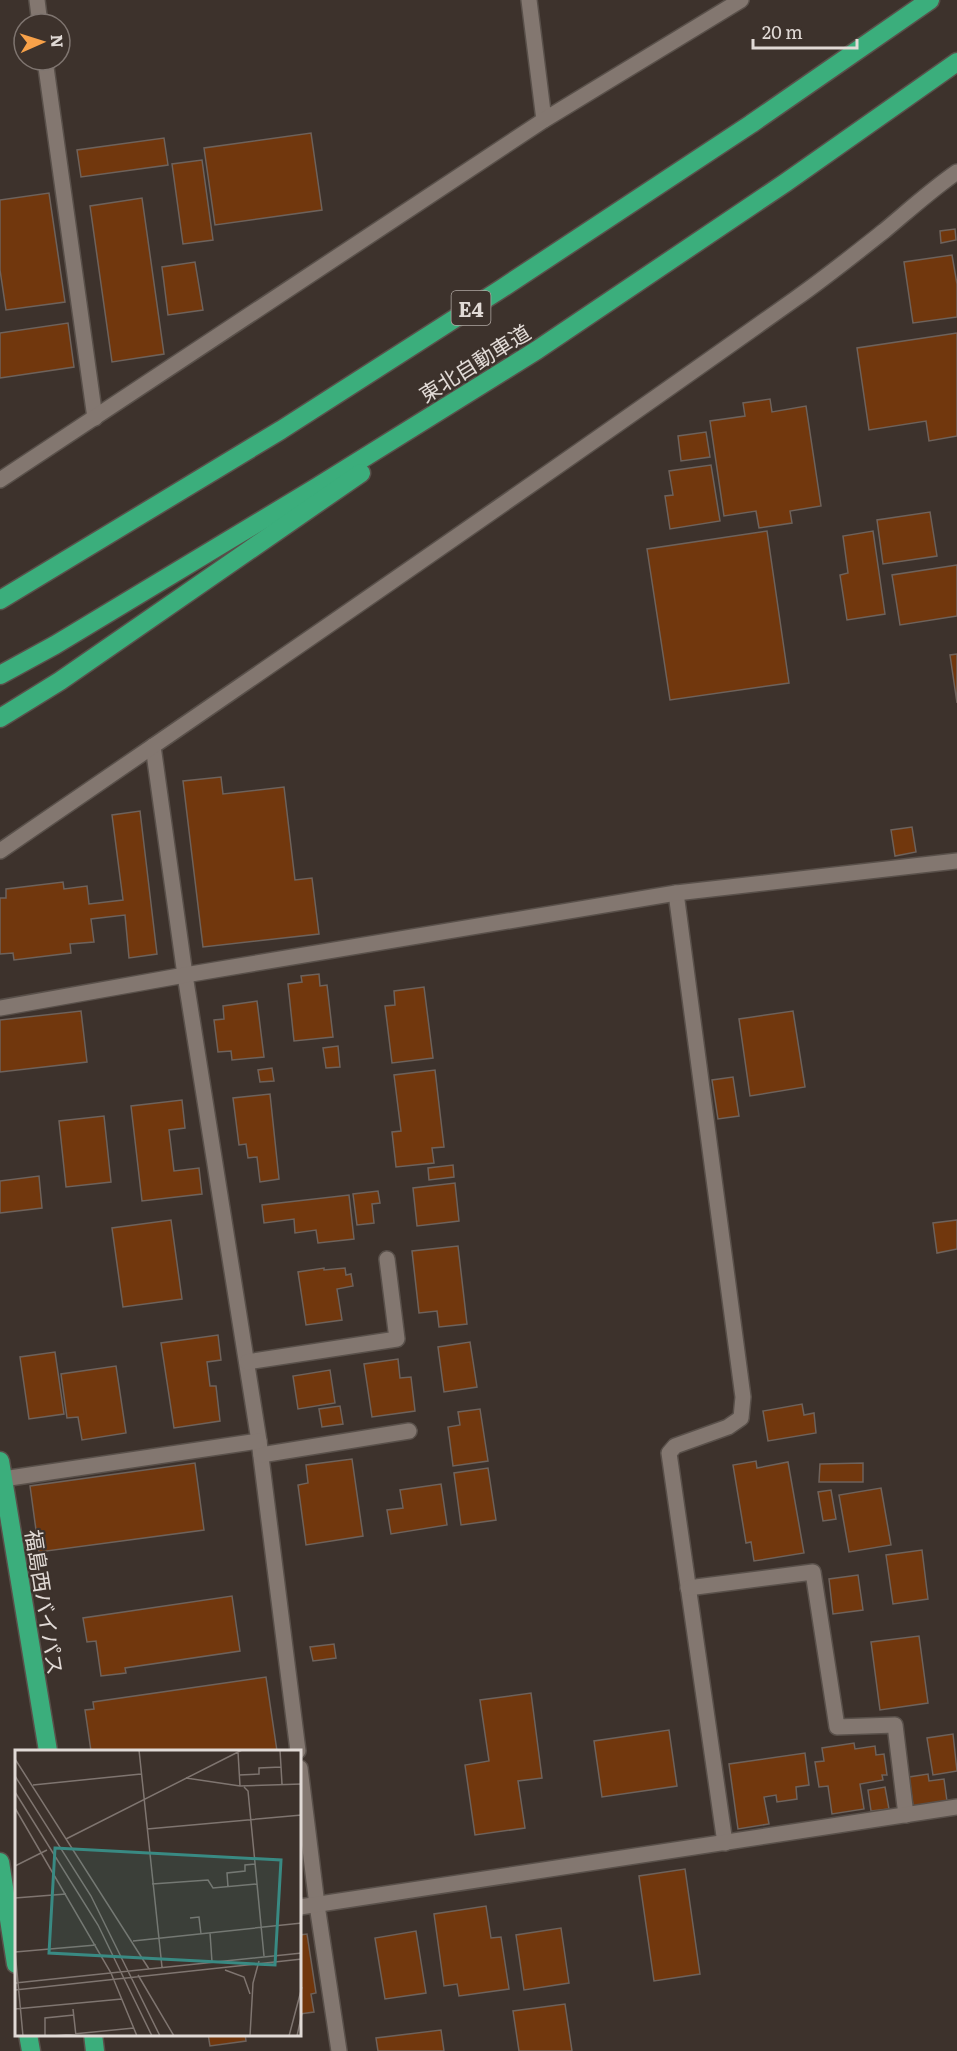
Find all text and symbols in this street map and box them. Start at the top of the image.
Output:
north arrow [12,12,72,72]
scale bar [753,12,856,50]
text: 20 m [762,18,803,45]
text: N [46,34,70,49]
road number: E4 [452,291,490,325]
street label: 東北自動車道 [412,315,536,409]
street label: 福島西バイパス [19,1527,73,1677]
inset map [15,1750,302,2036]

